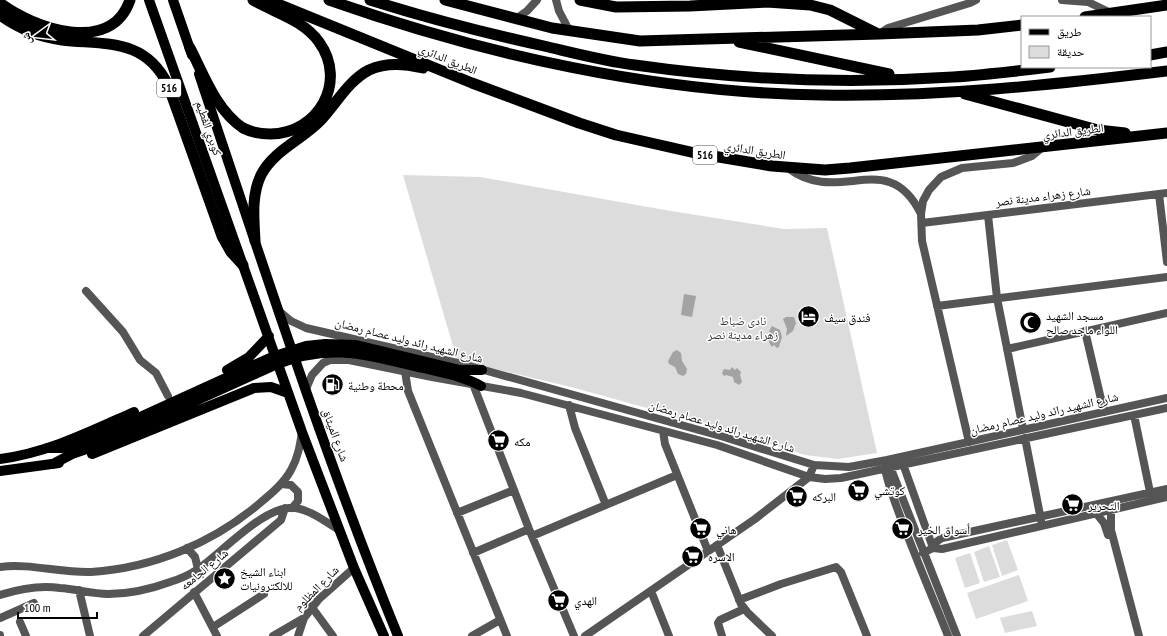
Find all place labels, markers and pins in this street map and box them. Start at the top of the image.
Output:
hotel icon: فندق سيف [795,304,821,330]
place label: مسجد الشهيد اللواء ماجد صالح [1046,308,1118,337]
mosque icon: مسجد الشهيد اللواء ماجد صالح [1017,309,1043,335]
place label: فندق سيف [824,310,871,325]
fuel station icon: محطة وطنية [319,372,345,398]
place label: محطة وطنية [348,378,404,393]
supermarket icon: مكه [486,428,512,454]
place label: مكه [514,434,530,449]
supermarket icon: كوتشي [846,477,872,503]
supermarket icon: البركه [784,483,810,509]
place label: كوتشي [874,483,905,501]
place label: البركه [812,489,836,504]
supermarket icon: التحرير [1060,492,1086,518]
place label: التحرير [1087,498,1120,513]
supermarket icon: هاني [687,516,713,542]
supermarket icon: أسواق الخير [889,516,915,542]
place label: هاني [716,522,737,540]
place label: أسواق الخير [917,522,970,537]
supermarket icon: الاسره [679,543,705,569]
place label: الاسره [708,549,735,564]
place label: ابناء الشيخ للالكترونيات [240,564,293,593]
place icon: ابناء الشيخ للالكترونيات [211,565,237,591]
supermarket icon: الهدي [546,587,572,613]
place label: الهدي [574,593,597,611]

